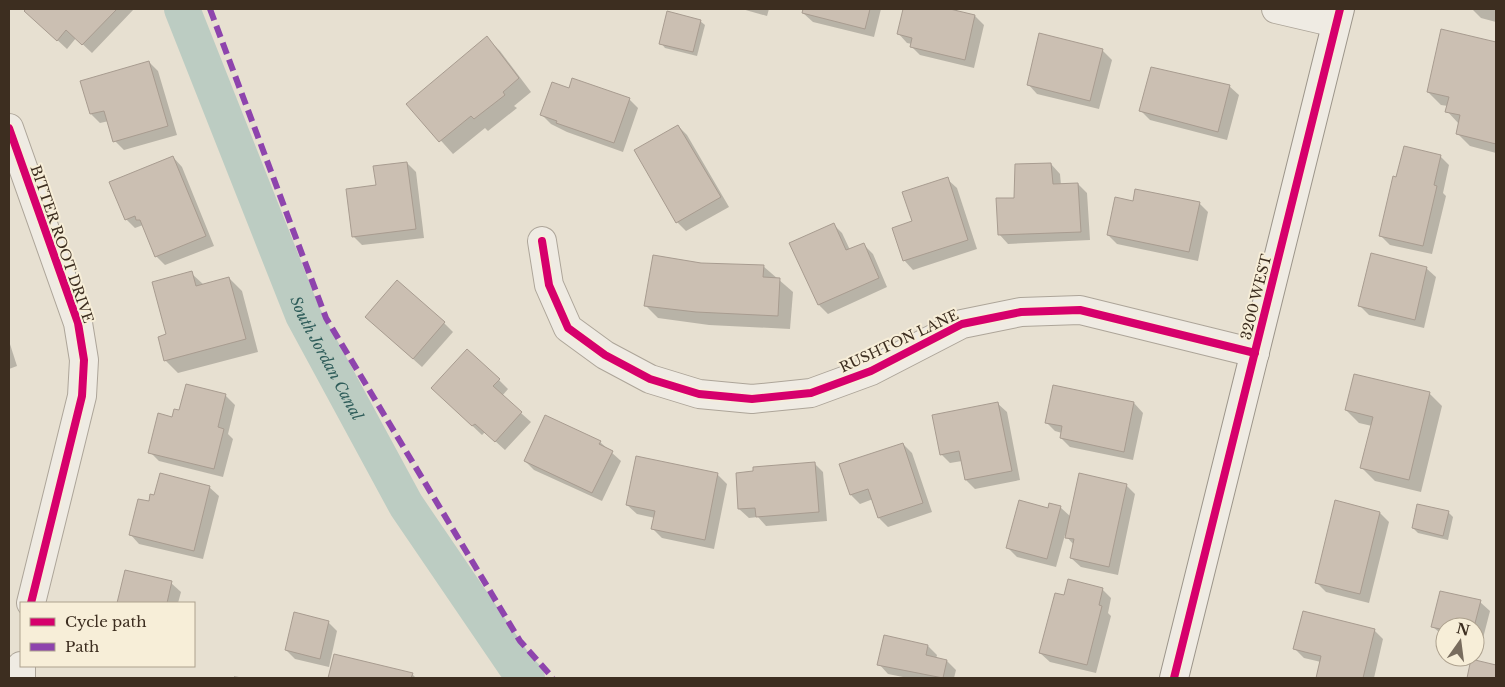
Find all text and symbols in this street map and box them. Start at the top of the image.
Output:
street label: BITTER ROOT DRIVE [26,163,98,325]
street label: 3200 WEST [1237,252,1275,342]
water label: South Jordan Canal [287,293,368,423]
street label: RUSHTON LANE [837,306,961,376]
legend [20,602,195,667]
text: Cycle path [65,612,147,631]
north arrow [1435,617,1485,667]
text: N [1455,619,1472,640]
text: Path [65,637,99,656]

